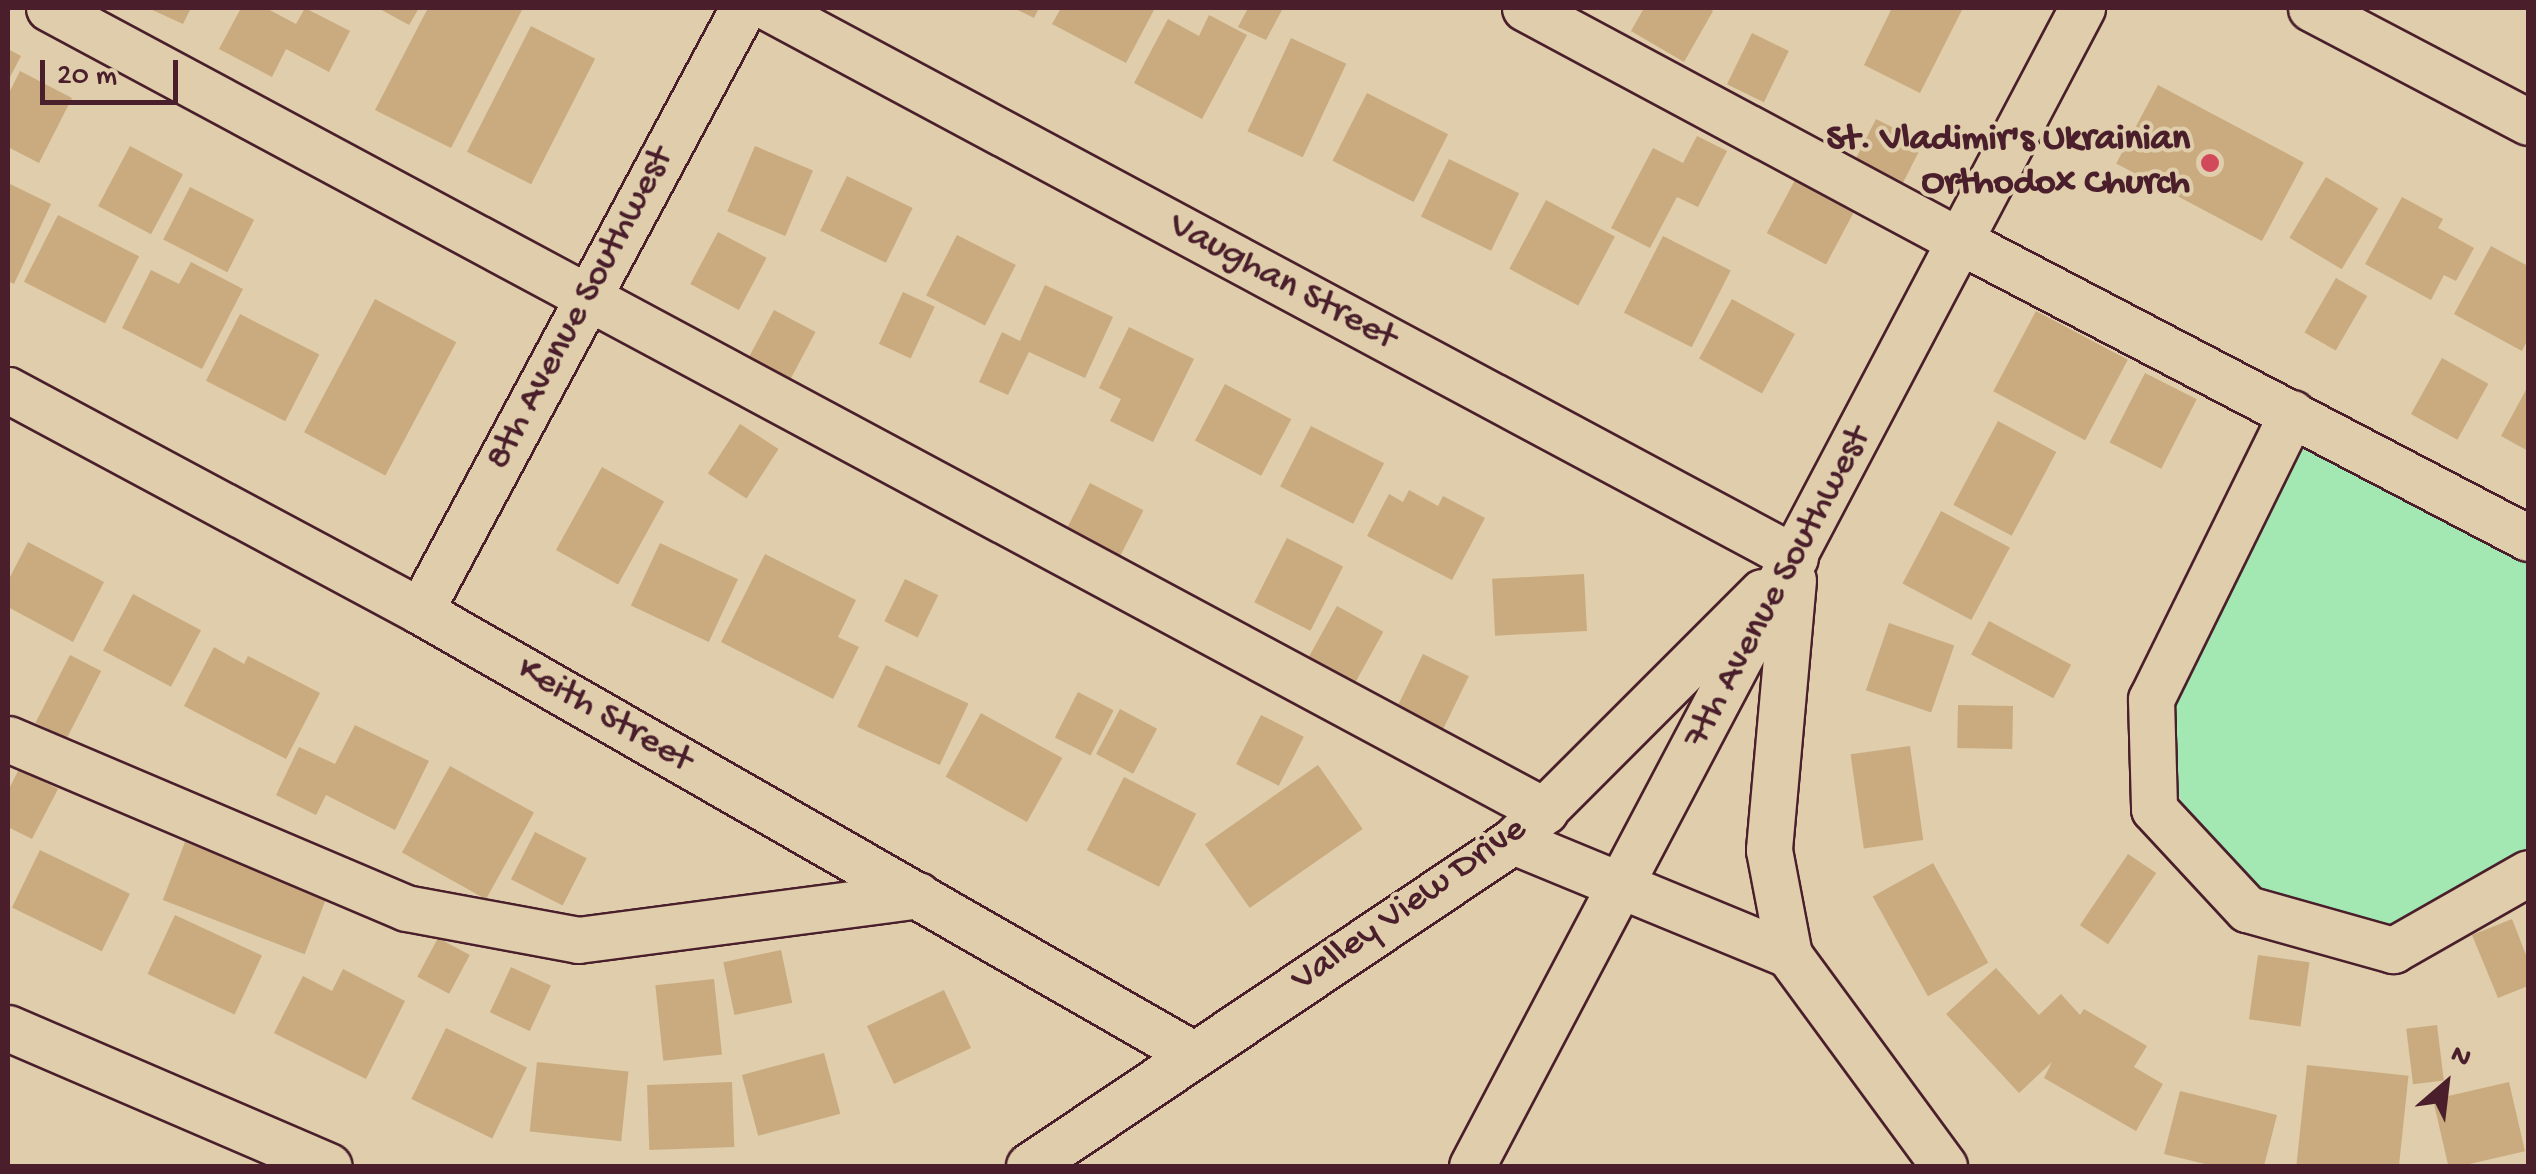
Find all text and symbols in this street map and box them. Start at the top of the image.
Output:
scale bar [45,40,182,102]
text: 20 m [57,60,117,95]
place label: St. Vladimir's Ukrainian Orthodox Church [1826,118,2190,208]
street label: 8th Avenue Southwest [477,140,685,478]
marker: St. Vladimir's Ukrainian Orthodox Church [2199,152,2221,174]
street label: Vaughan Street [1160,204,1404,362]
street label: 7th Avenue Southwest [1675,419,1883,757]
street label: Keith Street [508,647,700,785]
street label: Valley View Drive [1284,808,1536,1004]
north arrow [2396,1034,2496,1134]
text: N [2445,1038,2476,1076]

